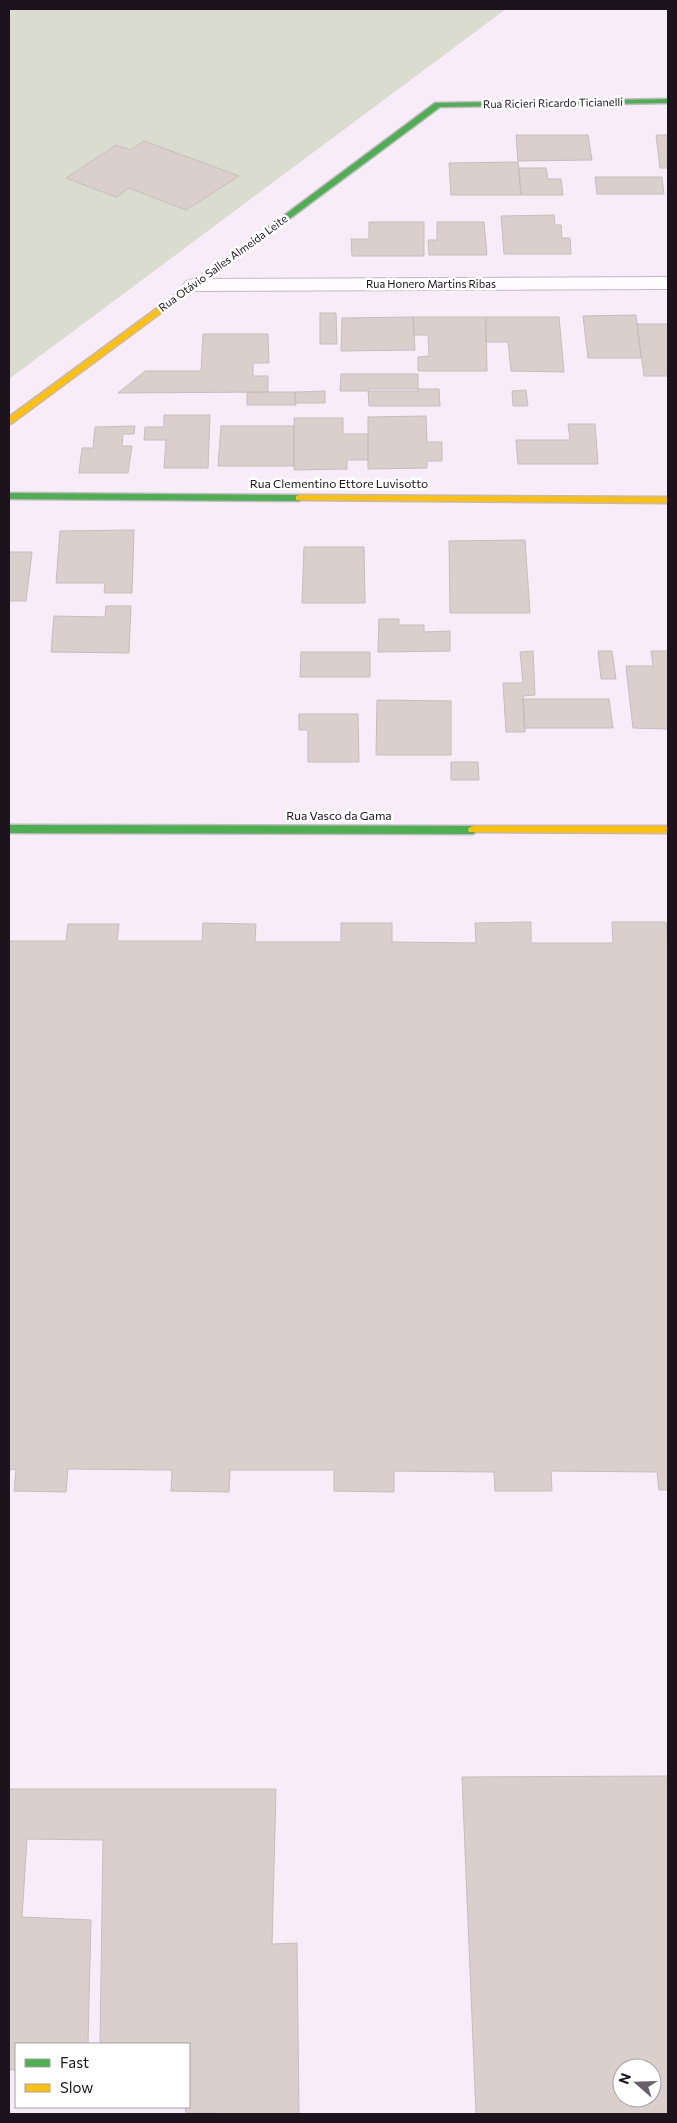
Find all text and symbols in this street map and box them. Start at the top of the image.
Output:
street label: Rua Ricieri Ricardo Ticianelli [483,95,623,110]
street label: Rua Otávio Salles Almeida Leite [156,211,290,314]
street label: Rua Honero Martins Ribas [366,277,496,290]
street label: Rua Clementino Ettore Luvisotto [250,476,428,490]
street label: Rua Vasco da Gama [286,808,392,822]
legend [15,2043,190,2108]
text: Fast [60,2053,89,2071]
north arrow [612,2058,662,2108]
text: N [615,2071,634,2086]
text: Slow [60,2078,93,2096]

